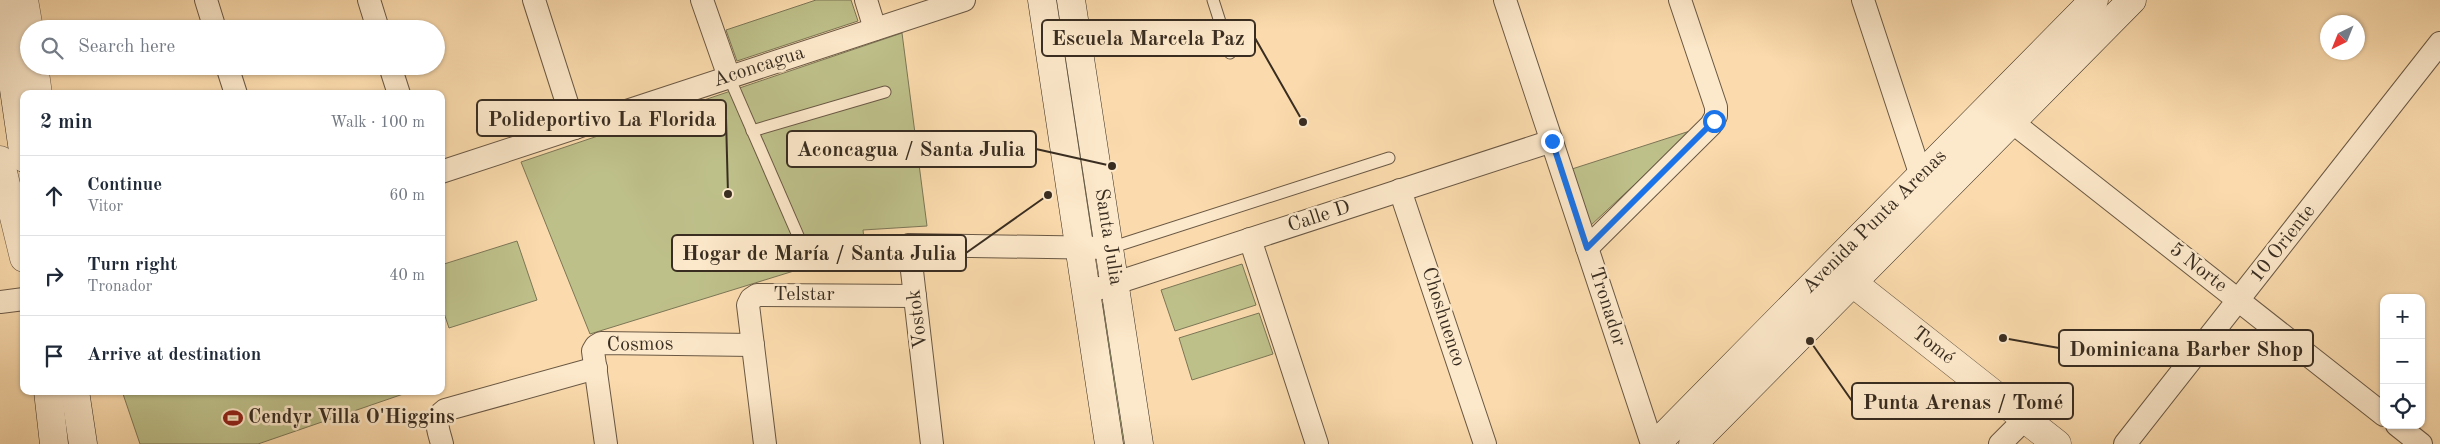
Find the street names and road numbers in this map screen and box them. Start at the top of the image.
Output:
street label: Aconcagua [711,43,807,91]
street label: Avenida Punta Arenas [1799,146,1951,298]
street label: Santa Julia [1090,187,1126,287]
street label: Calle D [1285,198,1353,236]
street label: 10 Oriente [2247,201,2319,287]
street label: 5 Norte [2165,240,2231,296]
street label: Choshuenco [1418,265,1468,369]
street label: Tronador [1585,265,1629,349]
street label: Telstar [773,285,835,305]
street label: Vostok [904,288,932,350]
street label: Tomé [1908,323,1958,369]
street label: Cosmos [607,334,673,356]

